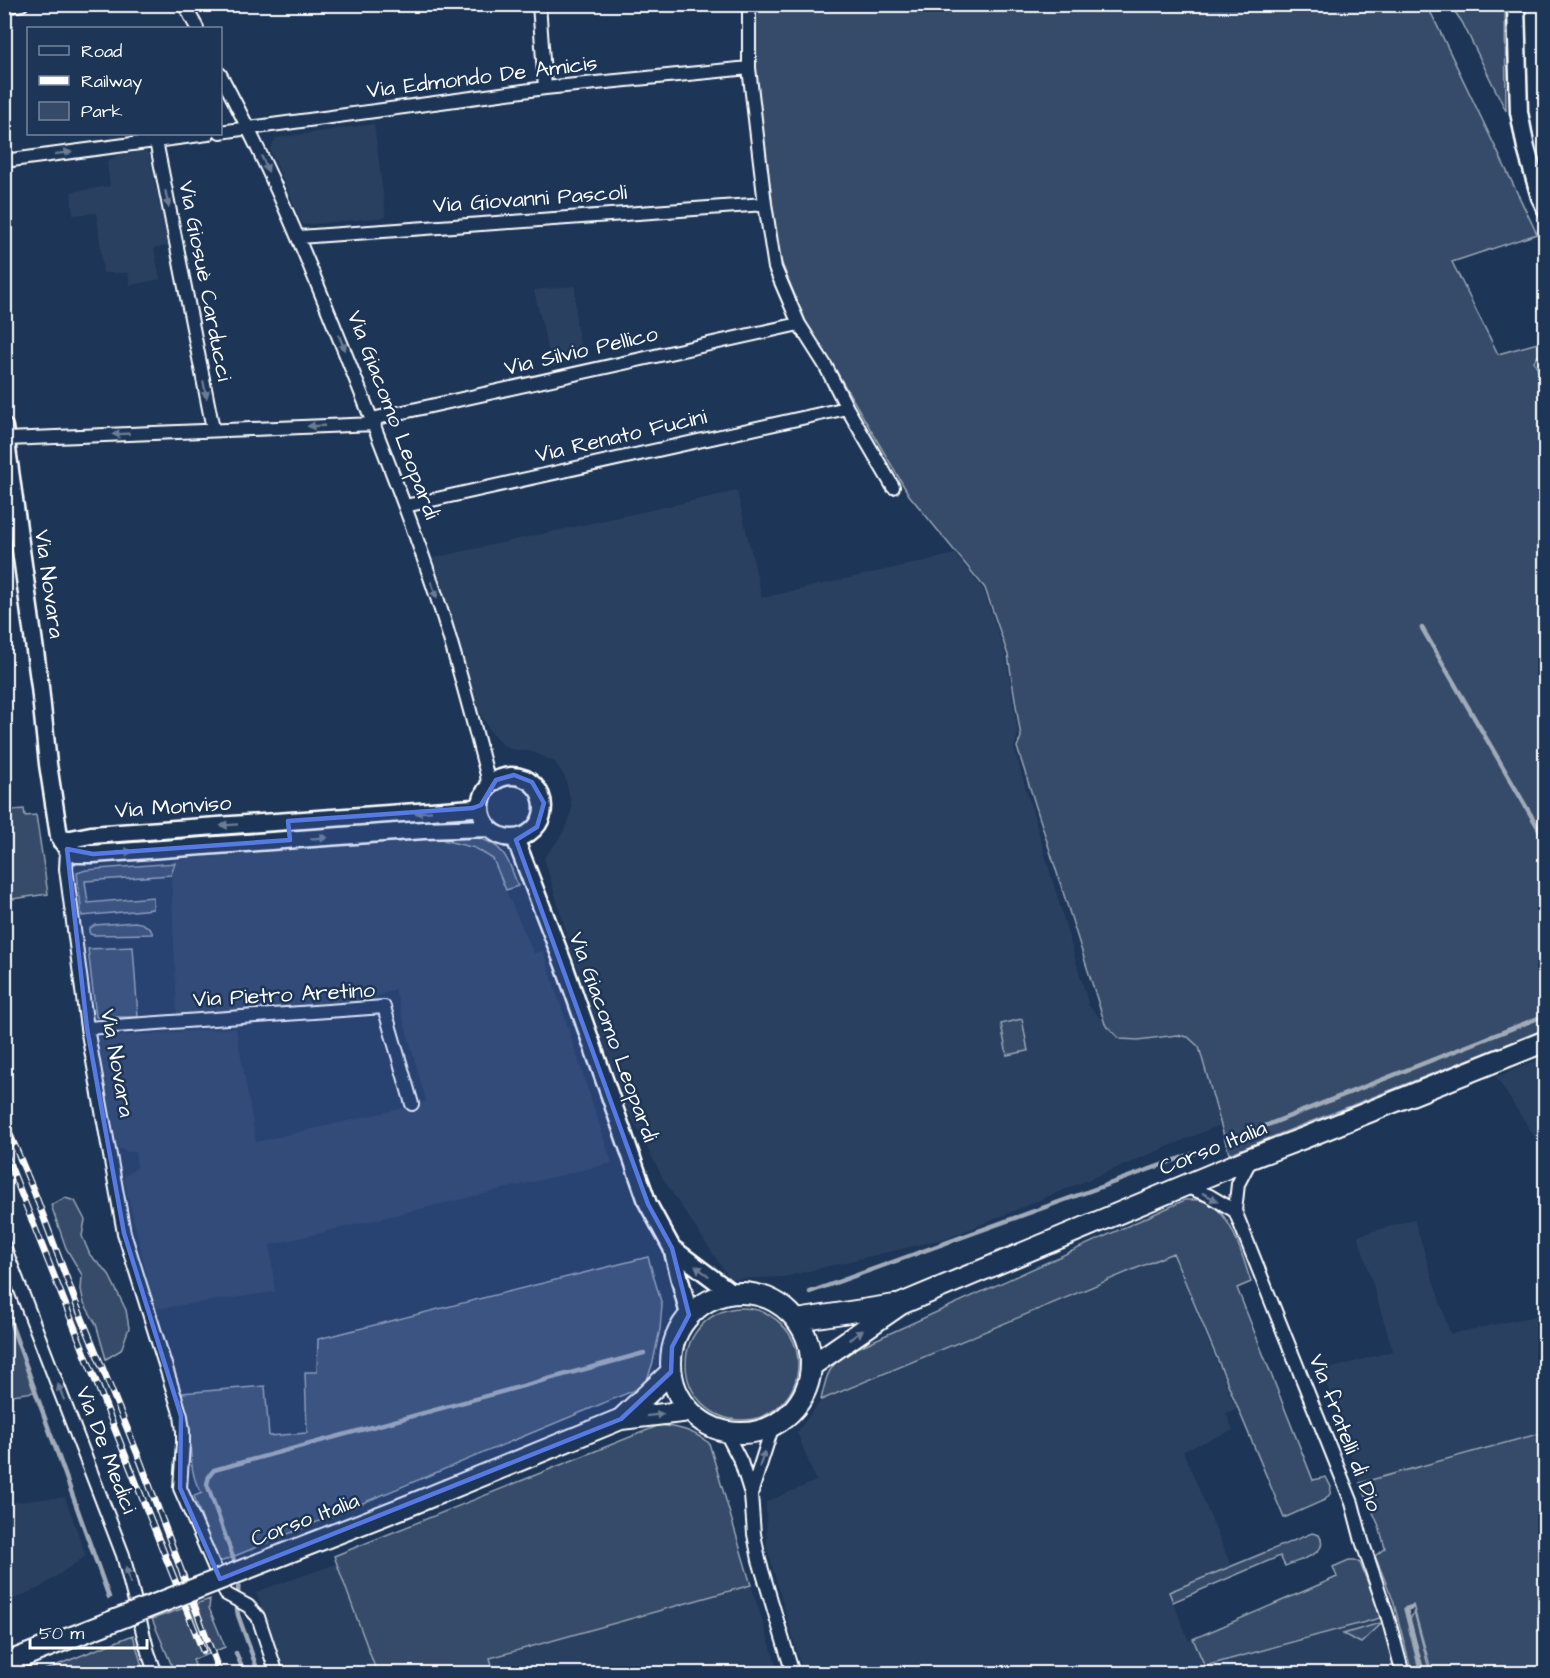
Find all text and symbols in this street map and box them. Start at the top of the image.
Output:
legend [27,27,222,135]
text: Road [81,39,122,64]
street label: Via Edmondo De Amicis [365,47,599,107]
text: Railway [81,69,142,95]
text: Park [81,99,123,124]
one-way arrow [53,149,72,158]
one-way arrow [261,155,270,172]
street label: Via Giovanni Pascoli [432,177,628,221]
street label: Via Giosuè Carducci [170,178,240,384]
one-way arrow [163,189,172,208]
street label: Via Giacomo Leopardi [339,306,447,524]
street label: Via Silvio Pellico [501,318,661,384]
one-way arrow [338,334,347,352]
one-way arrow [201,381,210,400]
street label: Via Renato Fucini [532,401,710,471]
one-way arrow [307,422,326,431]
one-way arrow [112,429,131,438]
street label: Via Novara [26,528,72,640]
one-way arrow [430,581,440,599]
street label: Via Monviso [114,787,233,827]
one-way arrow [414,807,433,816]
one-way arrow [219,821,238,830]
one-way arrow [309,833,328,843]
one-way arrow [115,847,134,856]
street label: Via Giacomo Leopardi [561,928,665,1146]
street label: Via Pietro Aretino [192,975,376,1015]
street label: Via Novara [92,1007,142,1119]
street label: Corso Italia [1154,1112,1272,1184]
one-way arrow [1201,1192,1219,1202]
one-way arrow [695,1265,710,1277]
one-way arrow [847,1329,863,1341]
street label: Via fratelli di Dio [1301,1350,1390,1517]
street label: Via De Medici [68,1382,144,1518]
one-way arrow [56,1383,65,1401]
one-way arrow [646,1410,665,1419]
one-way arrow [757,1450,767,1468]
street label: Corso Italia [246,1485,364,1555]
one-way arrow [123,1566,133,1584]
scale bar [30,1612,147,1650]
text: 50 m [39,1621,84,1646]

